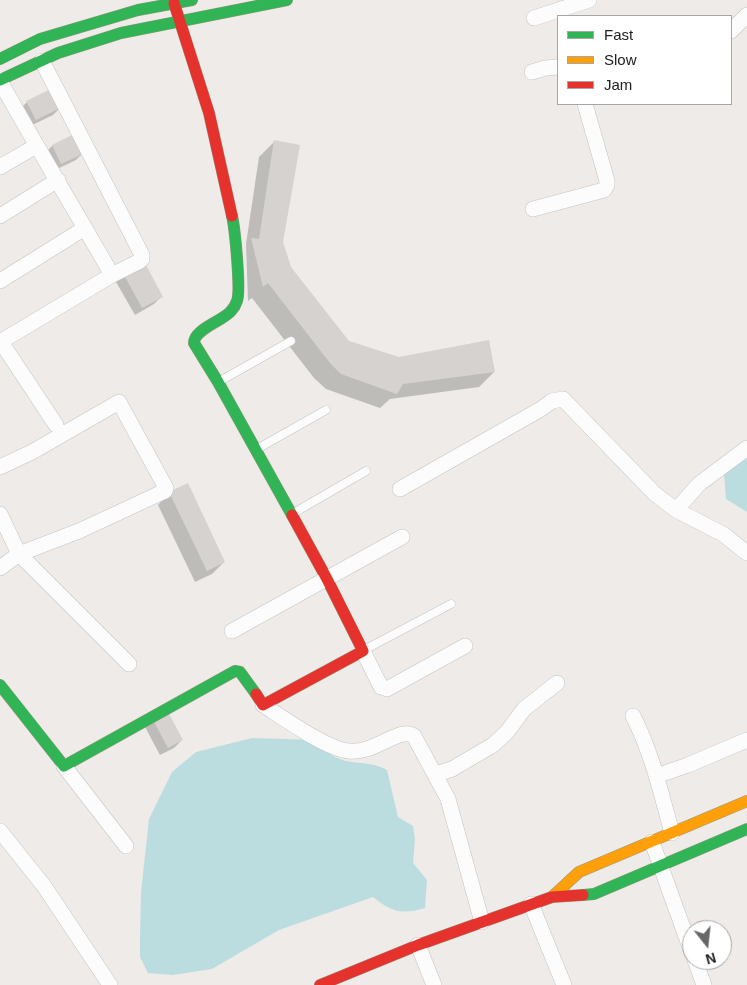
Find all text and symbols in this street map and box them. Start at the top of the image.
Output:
legend [557,15,732,105]
text: Fast [604,26,633,43]
text: Slow [604,51,637,68]
text: Jam [604,76,632,93]
north arrow [682,920,732,970]
text: N [704,949,718,968]

